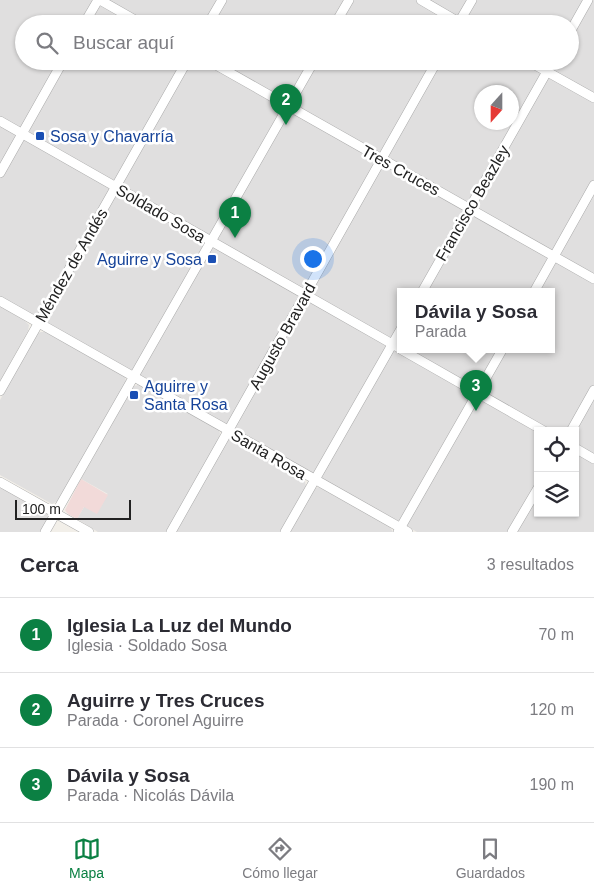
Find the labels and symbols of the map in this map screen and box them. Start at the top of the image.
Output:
pin: 2 [270,84,302,125]
north arrow [474,85,519,130]
place label: Sosa y Chavarría [50,128,174,145]
marker: Sosa y Chavarría [34,130,46,142]
street label: Tres Cruces [359,142,443,199]
street label: Francisco Beazley [432,142,512,264]
street label: Soldado Sosa [113,181,208,246]
pin: 1 [219,197,251,238]
street label: Méndez de Andés [32,206,111,325]
your location [300,246,326,272]
place label: Aguirre y Sosa [97,251,202,268]
marker: Aguirre y Sosa [206,253,218,265]
street label: Augusto Bravard [246,280,319,392]
pin: 3 [460,370,492,411]
place label: Aguirre y Santa Rosa [144,378,228,413]
marker: Aguirre y Santa Rosa [128,389,140,401]
street label: Santa Rosa [228,426,309,483]
scale bar [15,497,131,520]

